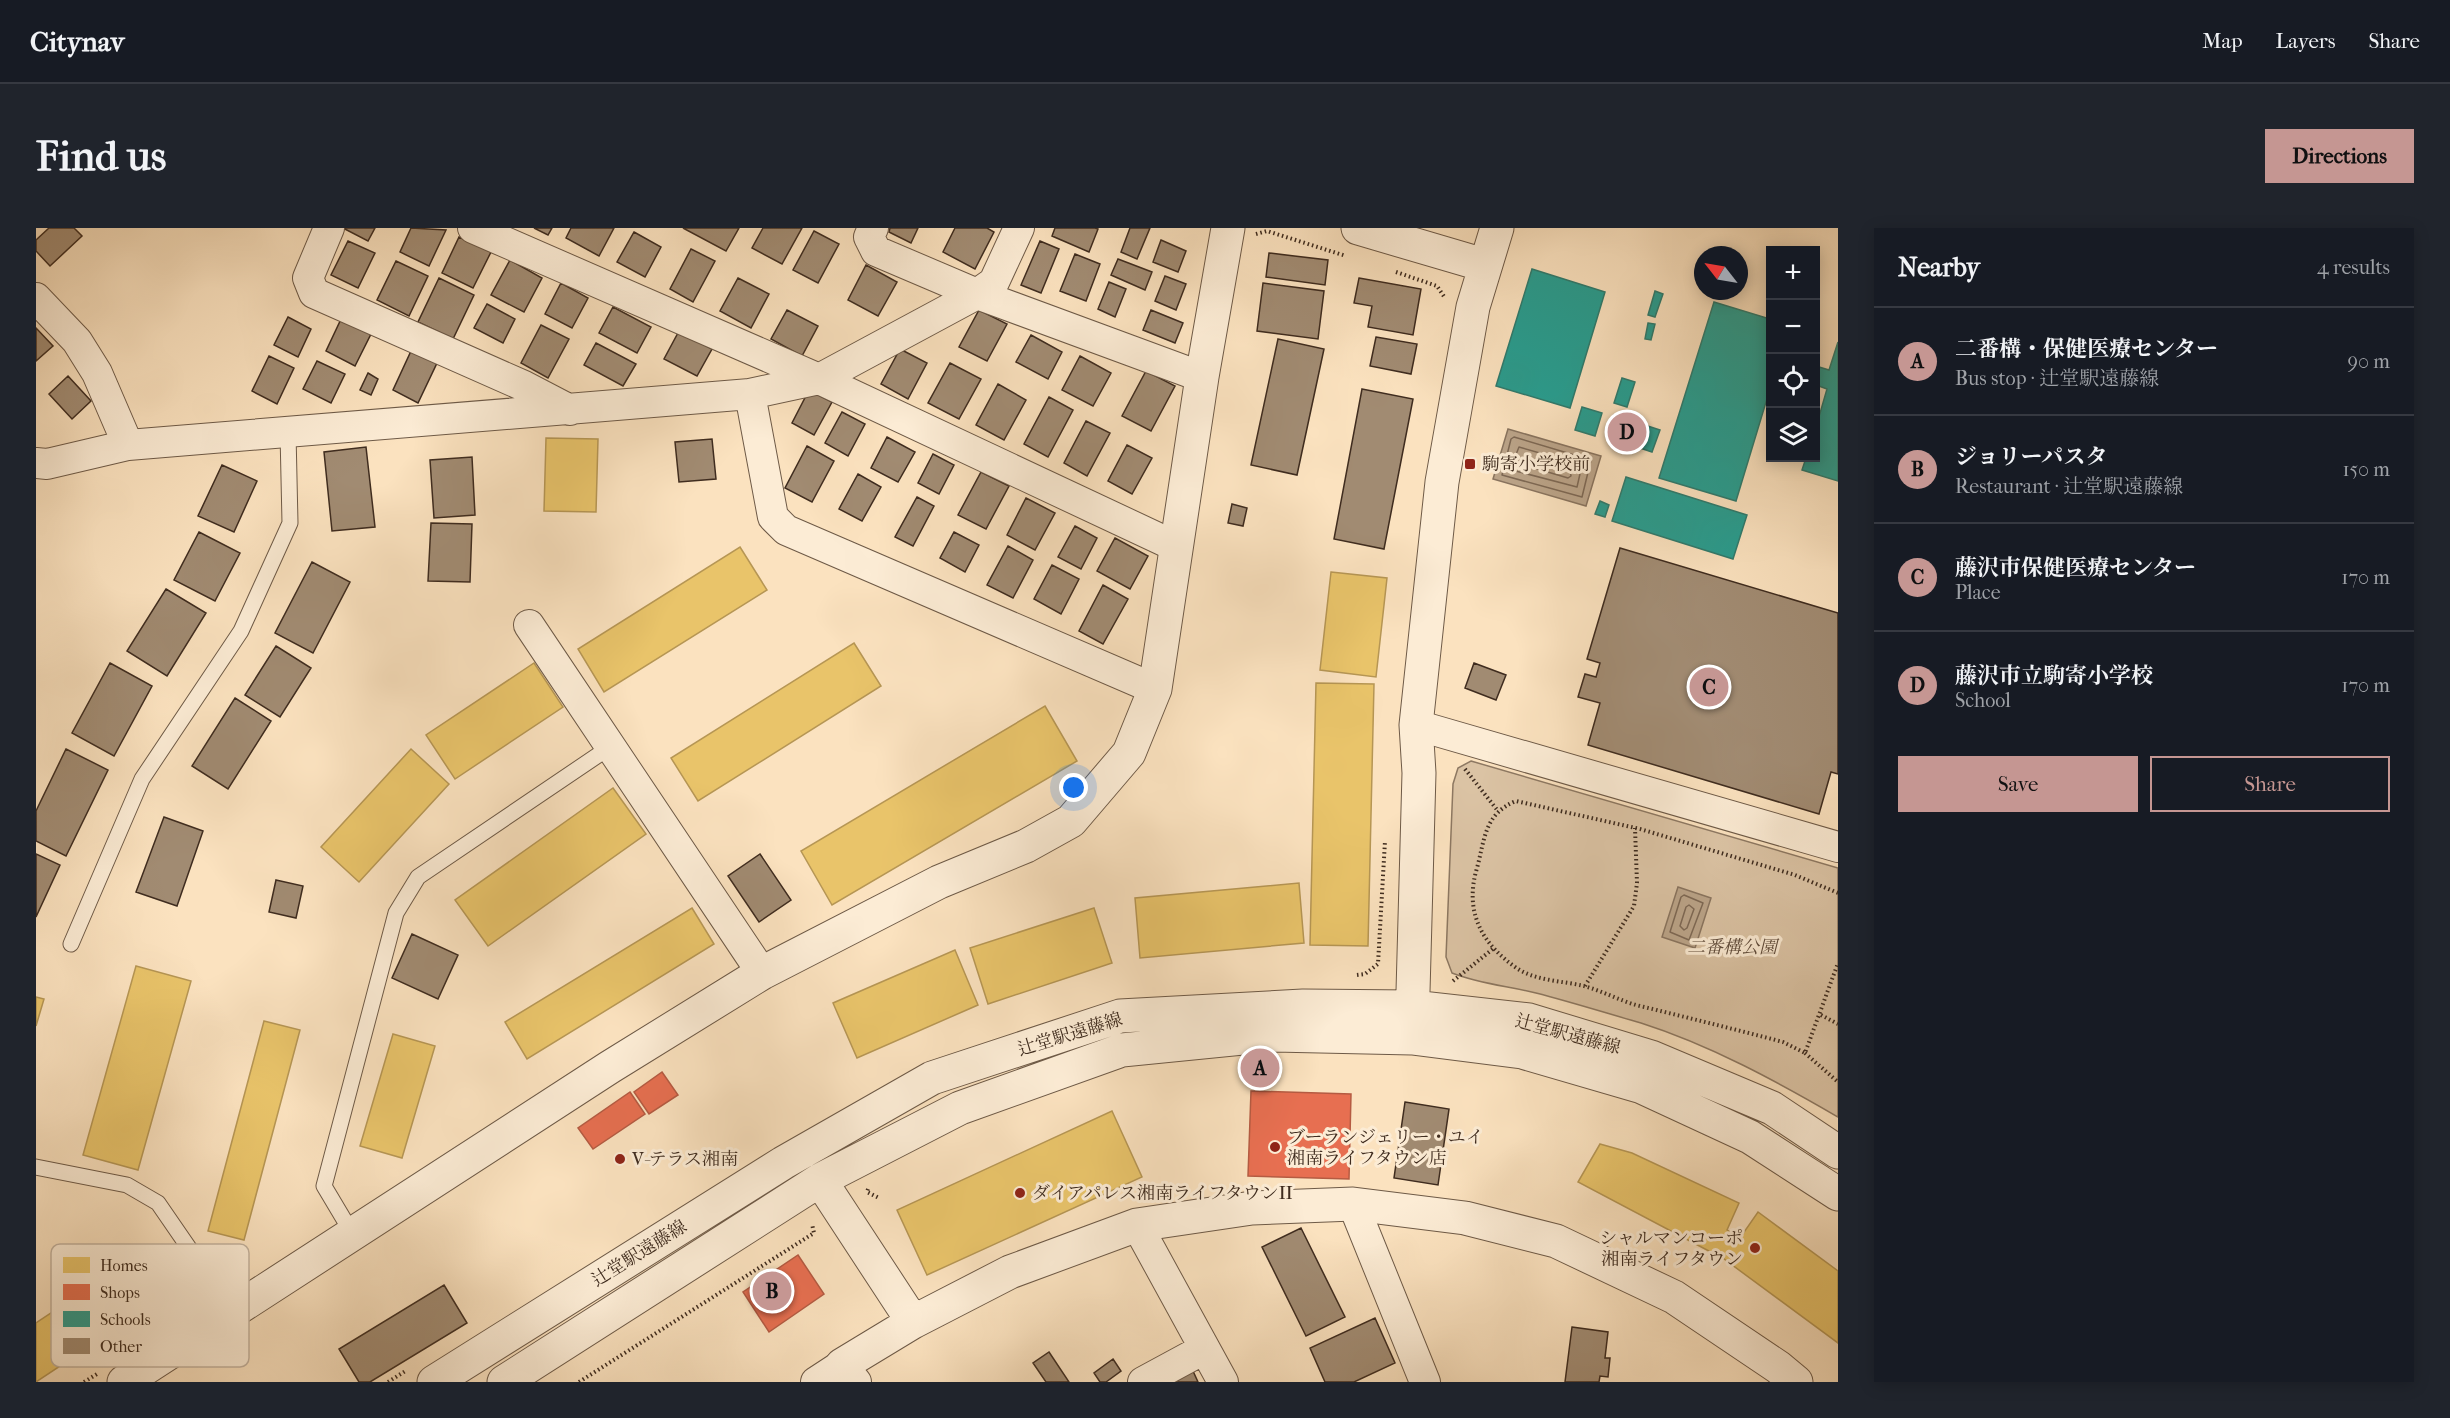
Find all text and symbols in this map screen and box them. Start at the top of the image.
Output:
text: Citynav [30,25,124,58]
text: Map [2202,29,2243,53]
text: Layers [2276,29,2335,53]
text: Share [2368,29,2420,53]
button: Directions [2265,129,2414,183]
text: Find us [36,132,166,181]
north arrow [1694,246,1748,300]
map controls [1766,246,1820,462]
button: + [1766,246,1820,300]
text: Nearby [1898,252,1980,283]
text: 4 results [2317,256,2390,279]
button: − [1766,300,1820,354]
text: 二番構・保健医療センター [1955,336,2218,362]
text: A [1911,350,1924,373]
text: 90 m [2348,350,2390,373]
button: locate [1766,354,1820,408]
text: Bus stop · 辻堂駅遠藤線 [1955,367,2159,390]
button: layers [1766,408,1820,462]
pin: D [1608,410,1646,454]
text: ジョリーパスタ [1955,444,2107,470]
place label: 駒寄小学校前 [1482,454,1590,475]
marker: 駒寄小学校前 [1463,457,1477,471]
text: B [1911,458,1924,481]
text: 150 m [2342,458,2390,481]
text: Restaurant · 辻堂駅遠藤線 [1955,475,2183,498]
text: 藤沢市保健医療センター [1955,555,2196,581]
text: C [1911,566,1924,589]
text: 170 m [2341,566,2390,589]
text: Place [1955,581,2001,604]
text: 藤沢市立駒寄小学校 [1955,663,2153,689]
pin: C [1690,664,1728,710]
text: D [1910,674,1925,697]
text: 170 m [2341,674,2390,697]
text: School [1955,689,2011,712]
button: Save [1898,756,2138,812]
button: Share [2150,756,2390,812]
your location [1059,773,1088,802]
park label: 二番構公園 [1687,937,1780,958]
street label: 辻堂駅遠藤線 [1015,1009,1125,1060]
street label: 辻堂駅遠藤線 [1513,1010,1623,1059]
pin: A [1240,1046,1280,1090]
place label: ブーランジェリー・ユイ 湘南ライフタウン店 [1287,1127,1484,1169]
marker: ブーランジェリー・ユイ 湘南ライフタウン店 [1268,1140,1282,1154]
place label: V-テラス湘南 [631,1149,738,1170]
marker: V-テラス湘南 [613,1152,627,1166]
place label: ダイアパレス湘南ライフタウンII [1032,1183,1293,1204]
marker: ダイアパレス湘南ライフタウンII [1013,1186,1027,1200]
street label: 辻堂駅遠藤線 [588,1216,691,1291]
place label: シャルマンコーポ 湘南ライフタウン [1599,1228,1743,1270]
marker: シャルマンコーポ 湘南ライフタウン [1748,1241,1762,1255]
legend [51,1244,249,1367]
text: Homes [100,1256,148,1275]
pin: B [752,1268,792,1314]
text: Shops [100,1283,140,1302]
text: Schools [100,1310,151,1329]
text: Other [100,1337,142,1356]

